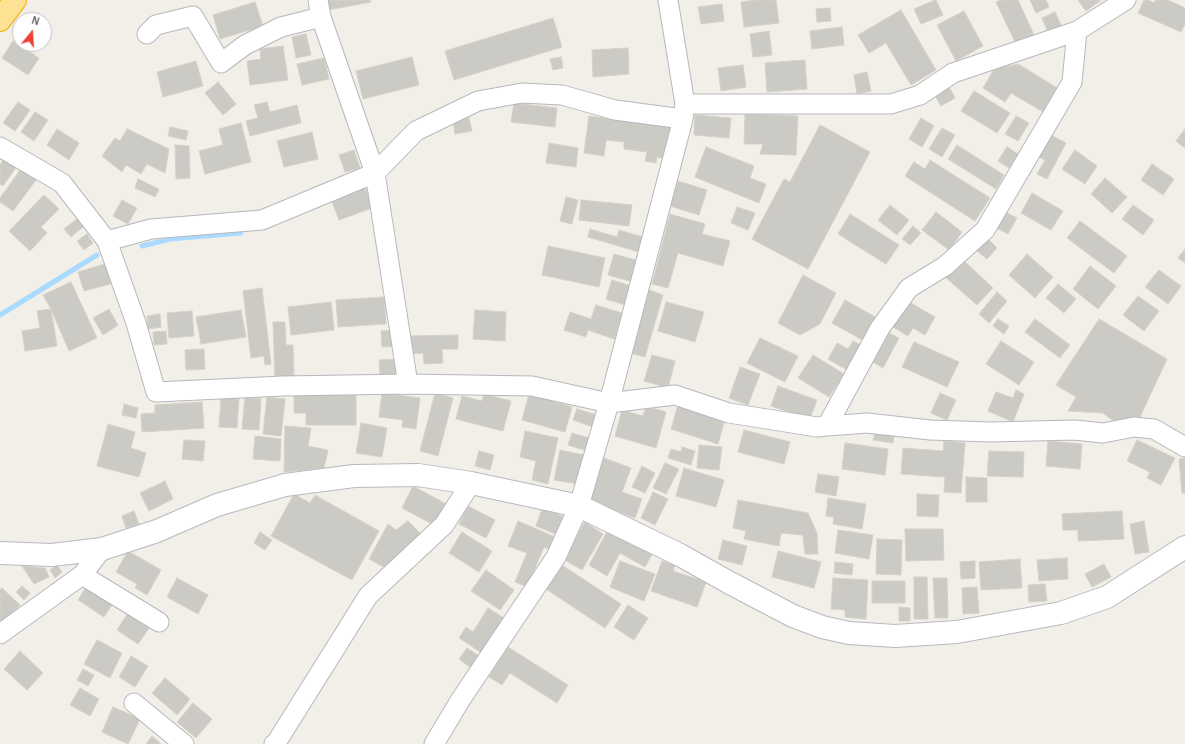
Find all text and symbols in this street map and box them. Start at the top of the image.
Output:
north arrow [12,12,52,52]
text: N [30,14,41,28]

